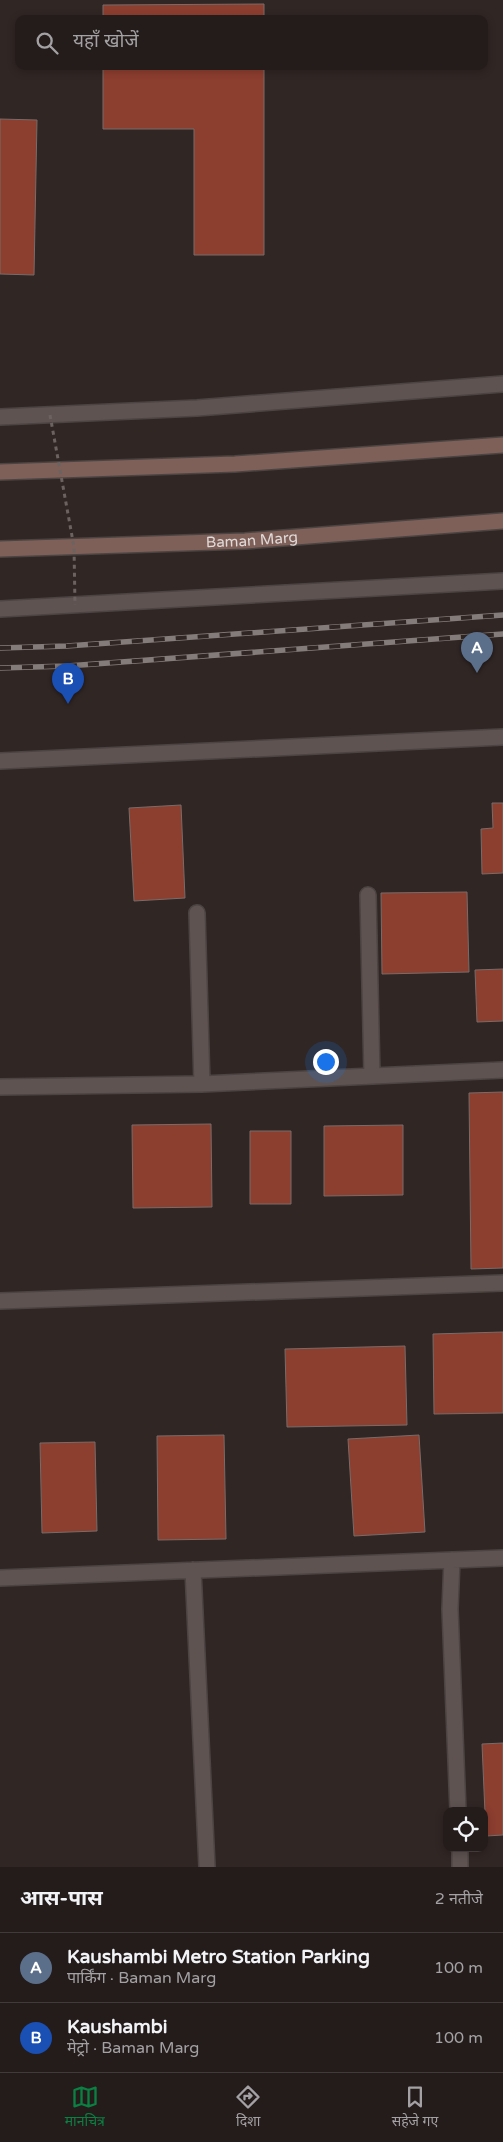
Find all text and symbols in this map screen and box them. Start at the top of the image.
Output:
search box [15,15,488,70]
icon: search [33,29,61,57]
text: यहाँ खोजें [73,30,139,52]
street label: Baman Marg [206,528,298,551]
pin: A [461,632,493,673]
pin: B [52,663,84,704]
your location [313,1049,339,1075]
map controls [443,1807,488,1852]
button: locate [443,1807,488,1852]
text: आस-पास [20,1886,103,1911]
text: 2 नतीजे [435,1889,483,1909]
text: Kaushambi Metro Station Parking [67,1946,370,1968]
text: A [30,1958,42,1978]
text: 100 m [434,1958,483,1978]
text: पार्किंग · Baman Marg [67,1968,216,1988]
text: Kaushambi [67,2016,167,2038]
text: B [30,2028,42,2048]
text: 100 m [434,2028,483,2048]
text: मेट्रो · Baman Marg [67,2038,199,2058]
tab: मानचित्र [65,2083,105,2132]
tab: दिशा [234,2083,262,2132]
tab: सहेजे गए [392,2083,438,2132]

